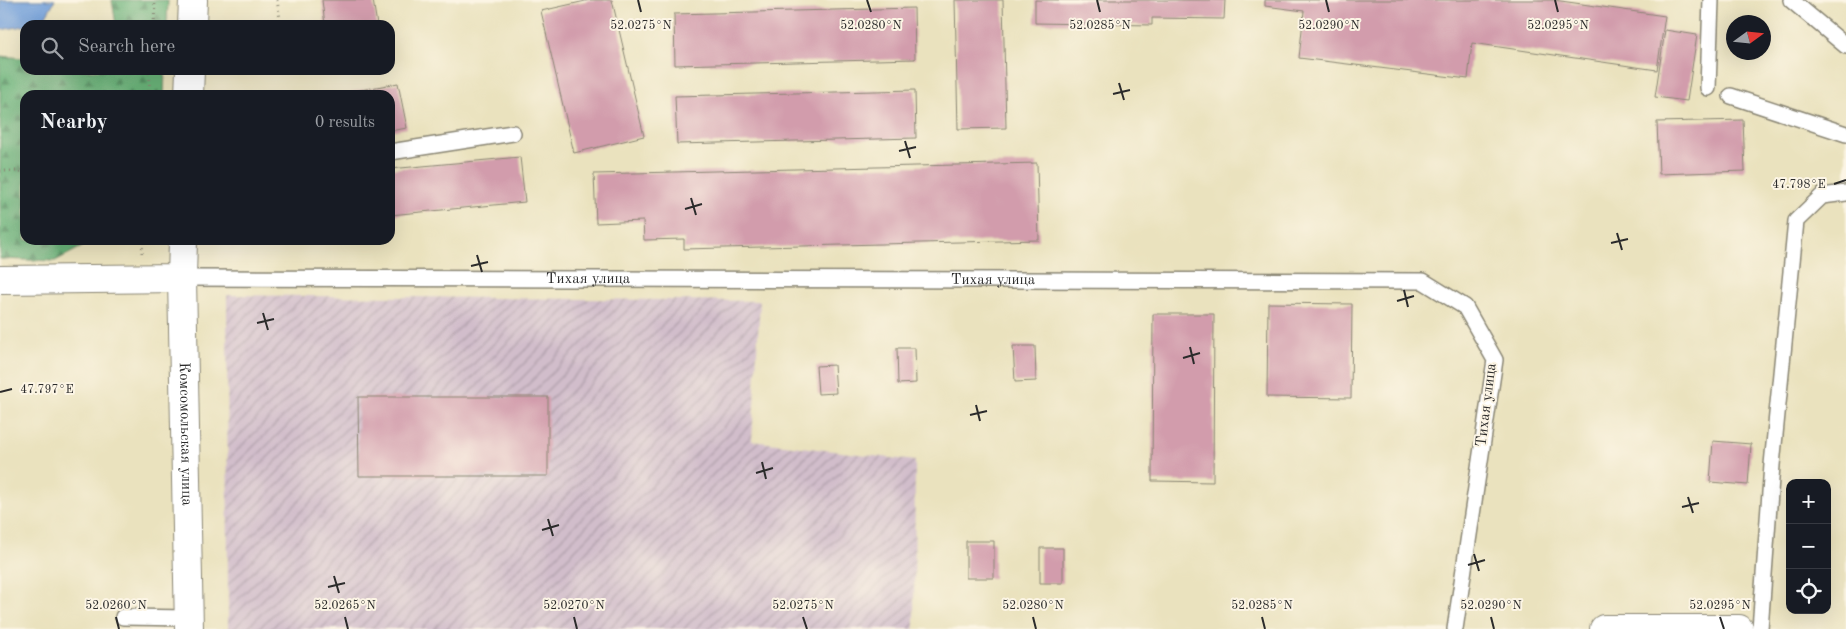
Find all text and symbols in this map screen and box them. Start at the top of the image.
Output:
north arrow [1726,15,1771,60]
text: 52.0275°N [610,19,672,32]
text: 52.0280°N [840,19,902,32]
text: 52.0285°N [1069,19,1131,32]
text: 52.0290°N [1298,19,1360,32]
text: 52.0295°N [1527,19,1589,32]
search box [20,20,395,75]
icon: search [38,34,66,62]
text: Search here [78,38,175,57]
text: Nearby [40,112,108,133]
text: 0 results [315,115,375,131]
text: 47.798°E [1772,179,1826,191]
street label: Тихая улица [546,271,631,287]
street label: Тихая улица [951,272,1036,288]
street label: Комсомольская улица [176,362,194,506]
street label: Тихая улица [1474,362,1500,448]
text: 47.797°E [20,384,74,396]
map controls [1786,479,1831,614]
button: + [1786,479,1831,524]
button: − [1786,524,1831,569]
button: locate [1786,569,1831,614]
text: 52.0260°N [85,599,147,612]
text: 52.0265°N [314,599,376,612]
text: 52.0270°N [543,599,605,612]
text: 52.0275°N [772,599,834,612]
text: 52.0280°N [1002,599,1064,612]
text: 52.0285°N [1231,599,1293,612]
text: 52.0290°N [1460,599,1522,612]
text: 52.0295°N [1689,599,1751,612]

